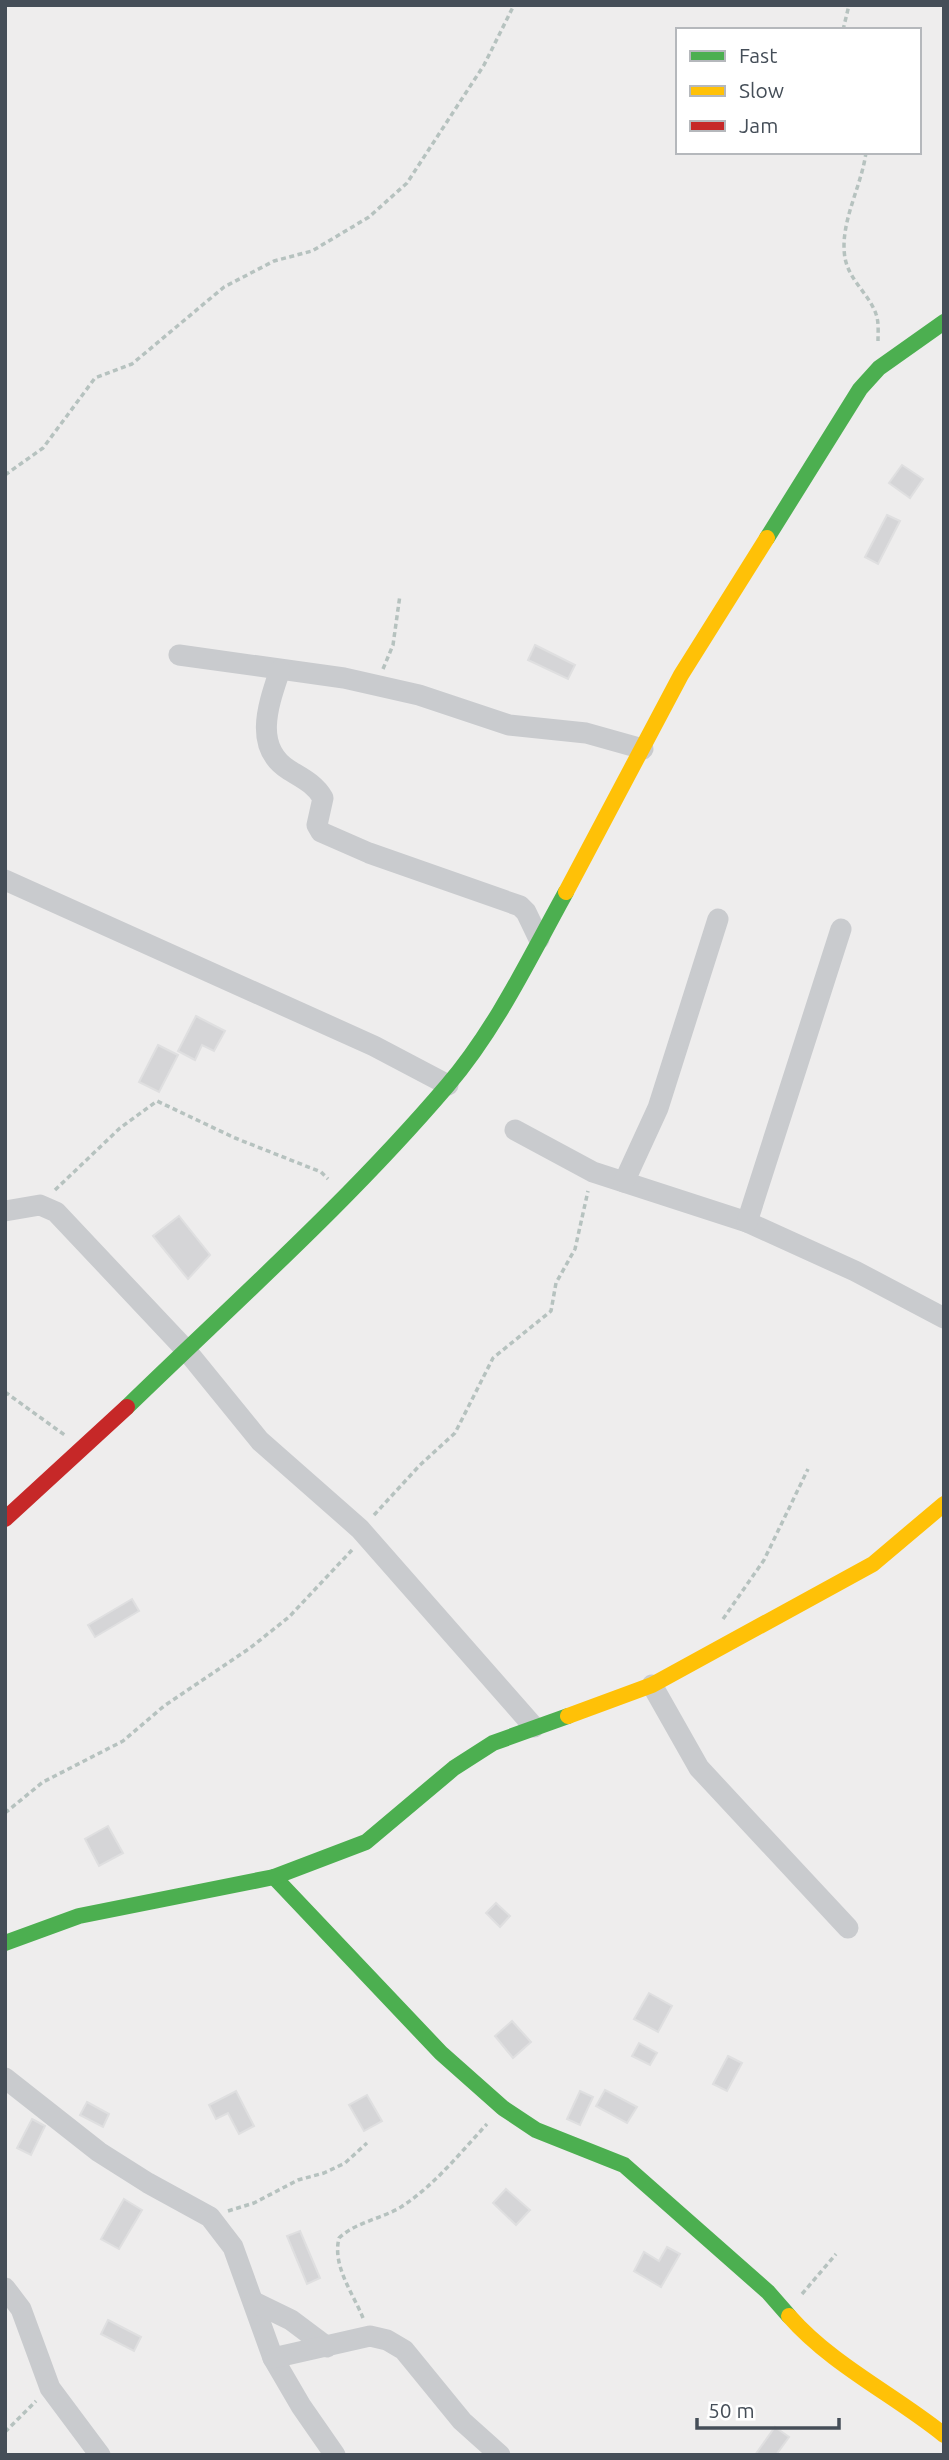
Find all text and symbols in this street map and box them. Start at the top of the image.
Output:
legend [676,28,921,154]
text: Fast [739,43,777,67]
text: Slow [739,78,784,102]
text: Jam [739,113,778,137]
scale bar [697,2386,839,2430]
text: 50 m [708,2398,755,2422]

